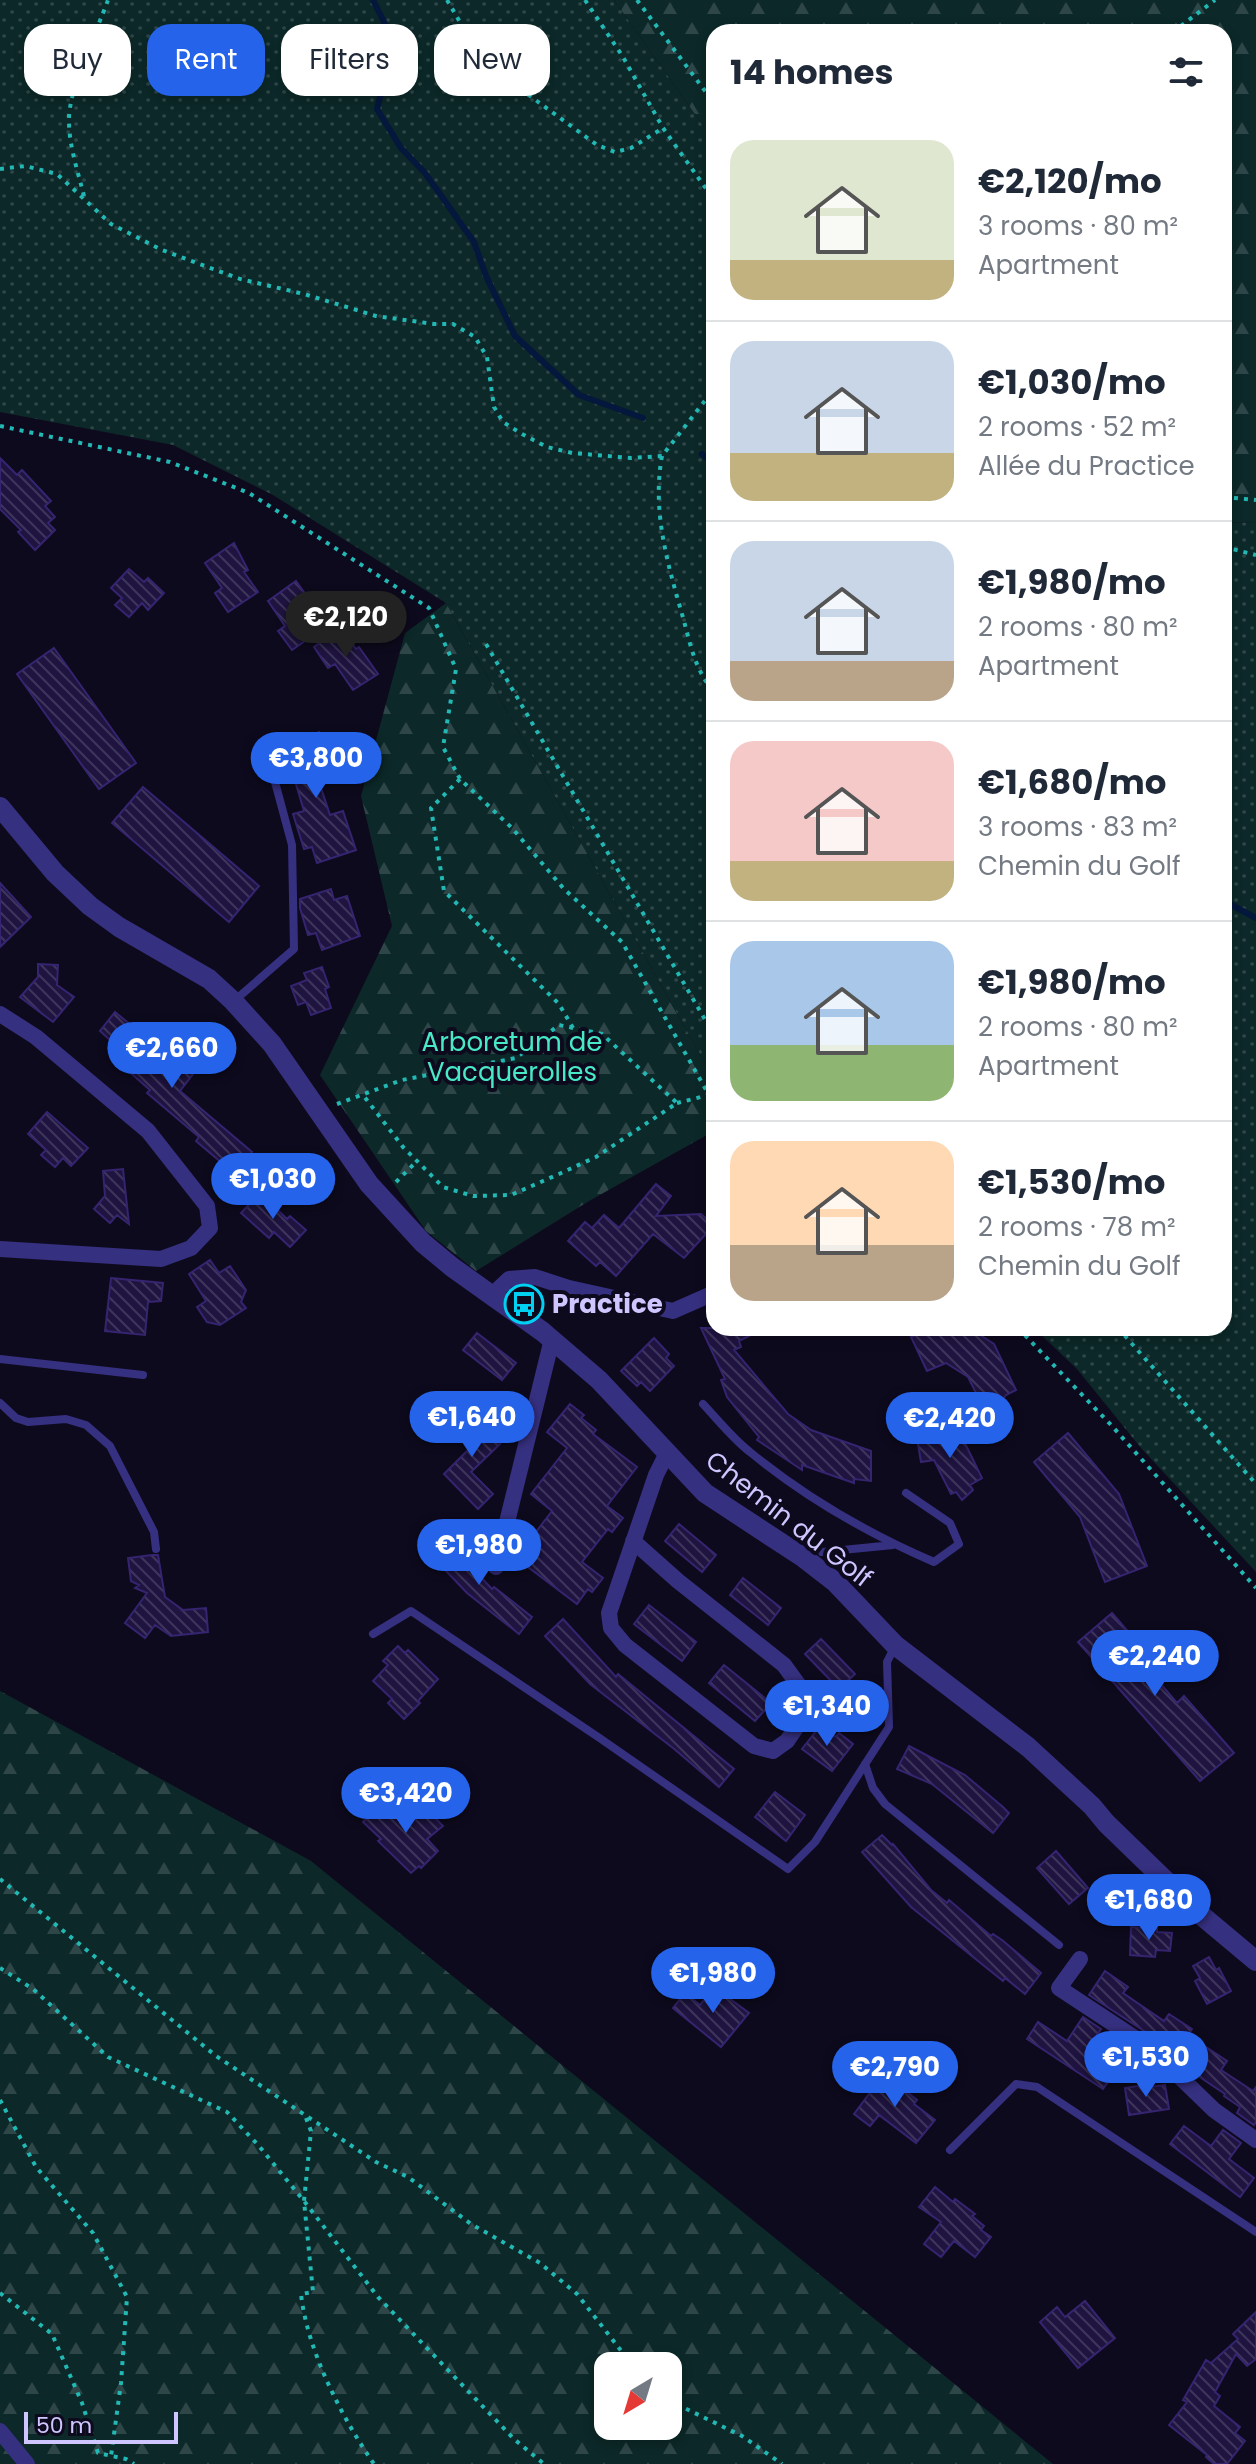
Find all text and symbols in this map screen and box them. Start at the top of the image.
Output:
chip: Buy [24,24,131,96]
chip: Rent [147,24,265,96]
chip: Filters [281,24,418,96]
chip: New [434,24,550,96]
text: 14 homes [730,48,894,96]
icon: filters [1164,50,1208,94]
text: €2,120/mo [978,157,1162,205]
icon: home [794,172,890,268]
text: 3 rooms · 80 m² [978,208,1178,244]
text: Apartment [978,247,1119,283]
text: €1,030/mo [978,358,1166,406]
icon: home [794,373,890,469]
text: 2 rooms · 52 m² [978,409,1176,445]
text: Allée du Practice [978,448,1195,484]
text: €1,980/mo [978,558,1166,606]
icon: home [794,573,890,669]
pin: €2,120 [281,591,411,659]
text: €2,120 [304,599,388,635]
text: 2 rooms · 80 m² [978,609,1178,645]
text: Apartment [978,648,1119,684]
pin: €3,800 [251,732,381,800]
text: €3,800 [269,740,363,776]
text: €1,680/mo [978,758,1167,806]
icon: home [794,773,890,869]
text: 3 rooms · 83 m² [978,809,1177,845]
text: Chemin du Golf [978,848,1181,884]
text: €1,980/mo [978,958,1166,1006]
icon: home [794,973,890,1069]
text: 2 rooms · 80 m² [978,1009,1178,1045]
pin: €2,660 [107,1022,237,1090]
park label: Arboretum de Vacquerolles [422,1024,602,1090]
text: €2,660 [125,1030,219,1066]
text: Apartment [978,1048,1119,1084]
pin: €1,030 [208,1153,338,1221]
text: €1,530/mo [978,1158,1166,1206]
text: €1,030 [229,1161,317,1197]
icon: home [794,1173,890,1269]
text: 2 rooms · 78 m² [978,1209,1176,1245]
text: Chemin du Golf [978,1248,1181,1284]
bus stop icon: Practice [503,1283,545,1325]
place label: Practice [552,1286,663,1322]
pin: €1,640 [407,1391,537,1459]
pin: €2,420 [885,1392,1015,1460]
text: €1,640 [427,1399,517,1435]
text: €2,420 [904,1400,996,1436]
street label: Chemin du Golf [698,1442,880,1596]
pin: €1,980 [414,1519,544,1587]
text: €1,980 [435,1527,523,1563]
pin: €2,240 [1090,1630,1220,1698]
text: €2,240 [1109,1638,1201,1674]
pin: €1,340 [762,1680,892,1748]
text: €1,340 [783,1688,871,1724]
pin: €3,420 [341,1767,471,1835]
text: €3,420 [359,1775,453,1811]
pin: €1,680 [1084,1874,1214,1942]
text: €1,680 [1105,1882,1193,1918]
pin: €1,980 [648,1947,778,2015]
text: €1,980 [669,1955,757,1991]
pin: €1,530 [1081,2031,1211,2099]
text: €1,530 [1102,2039,1190,2075]
pin: €2,790 [830,2041,960,2109]
text: €2,790 [850,2049,940,2085]
north arrow [594,2352,682,2440]
map controls [594,2352,682,2440]
scale bar [24,2408,178,2444]
text: 50 m [36,2410,92,2441]

